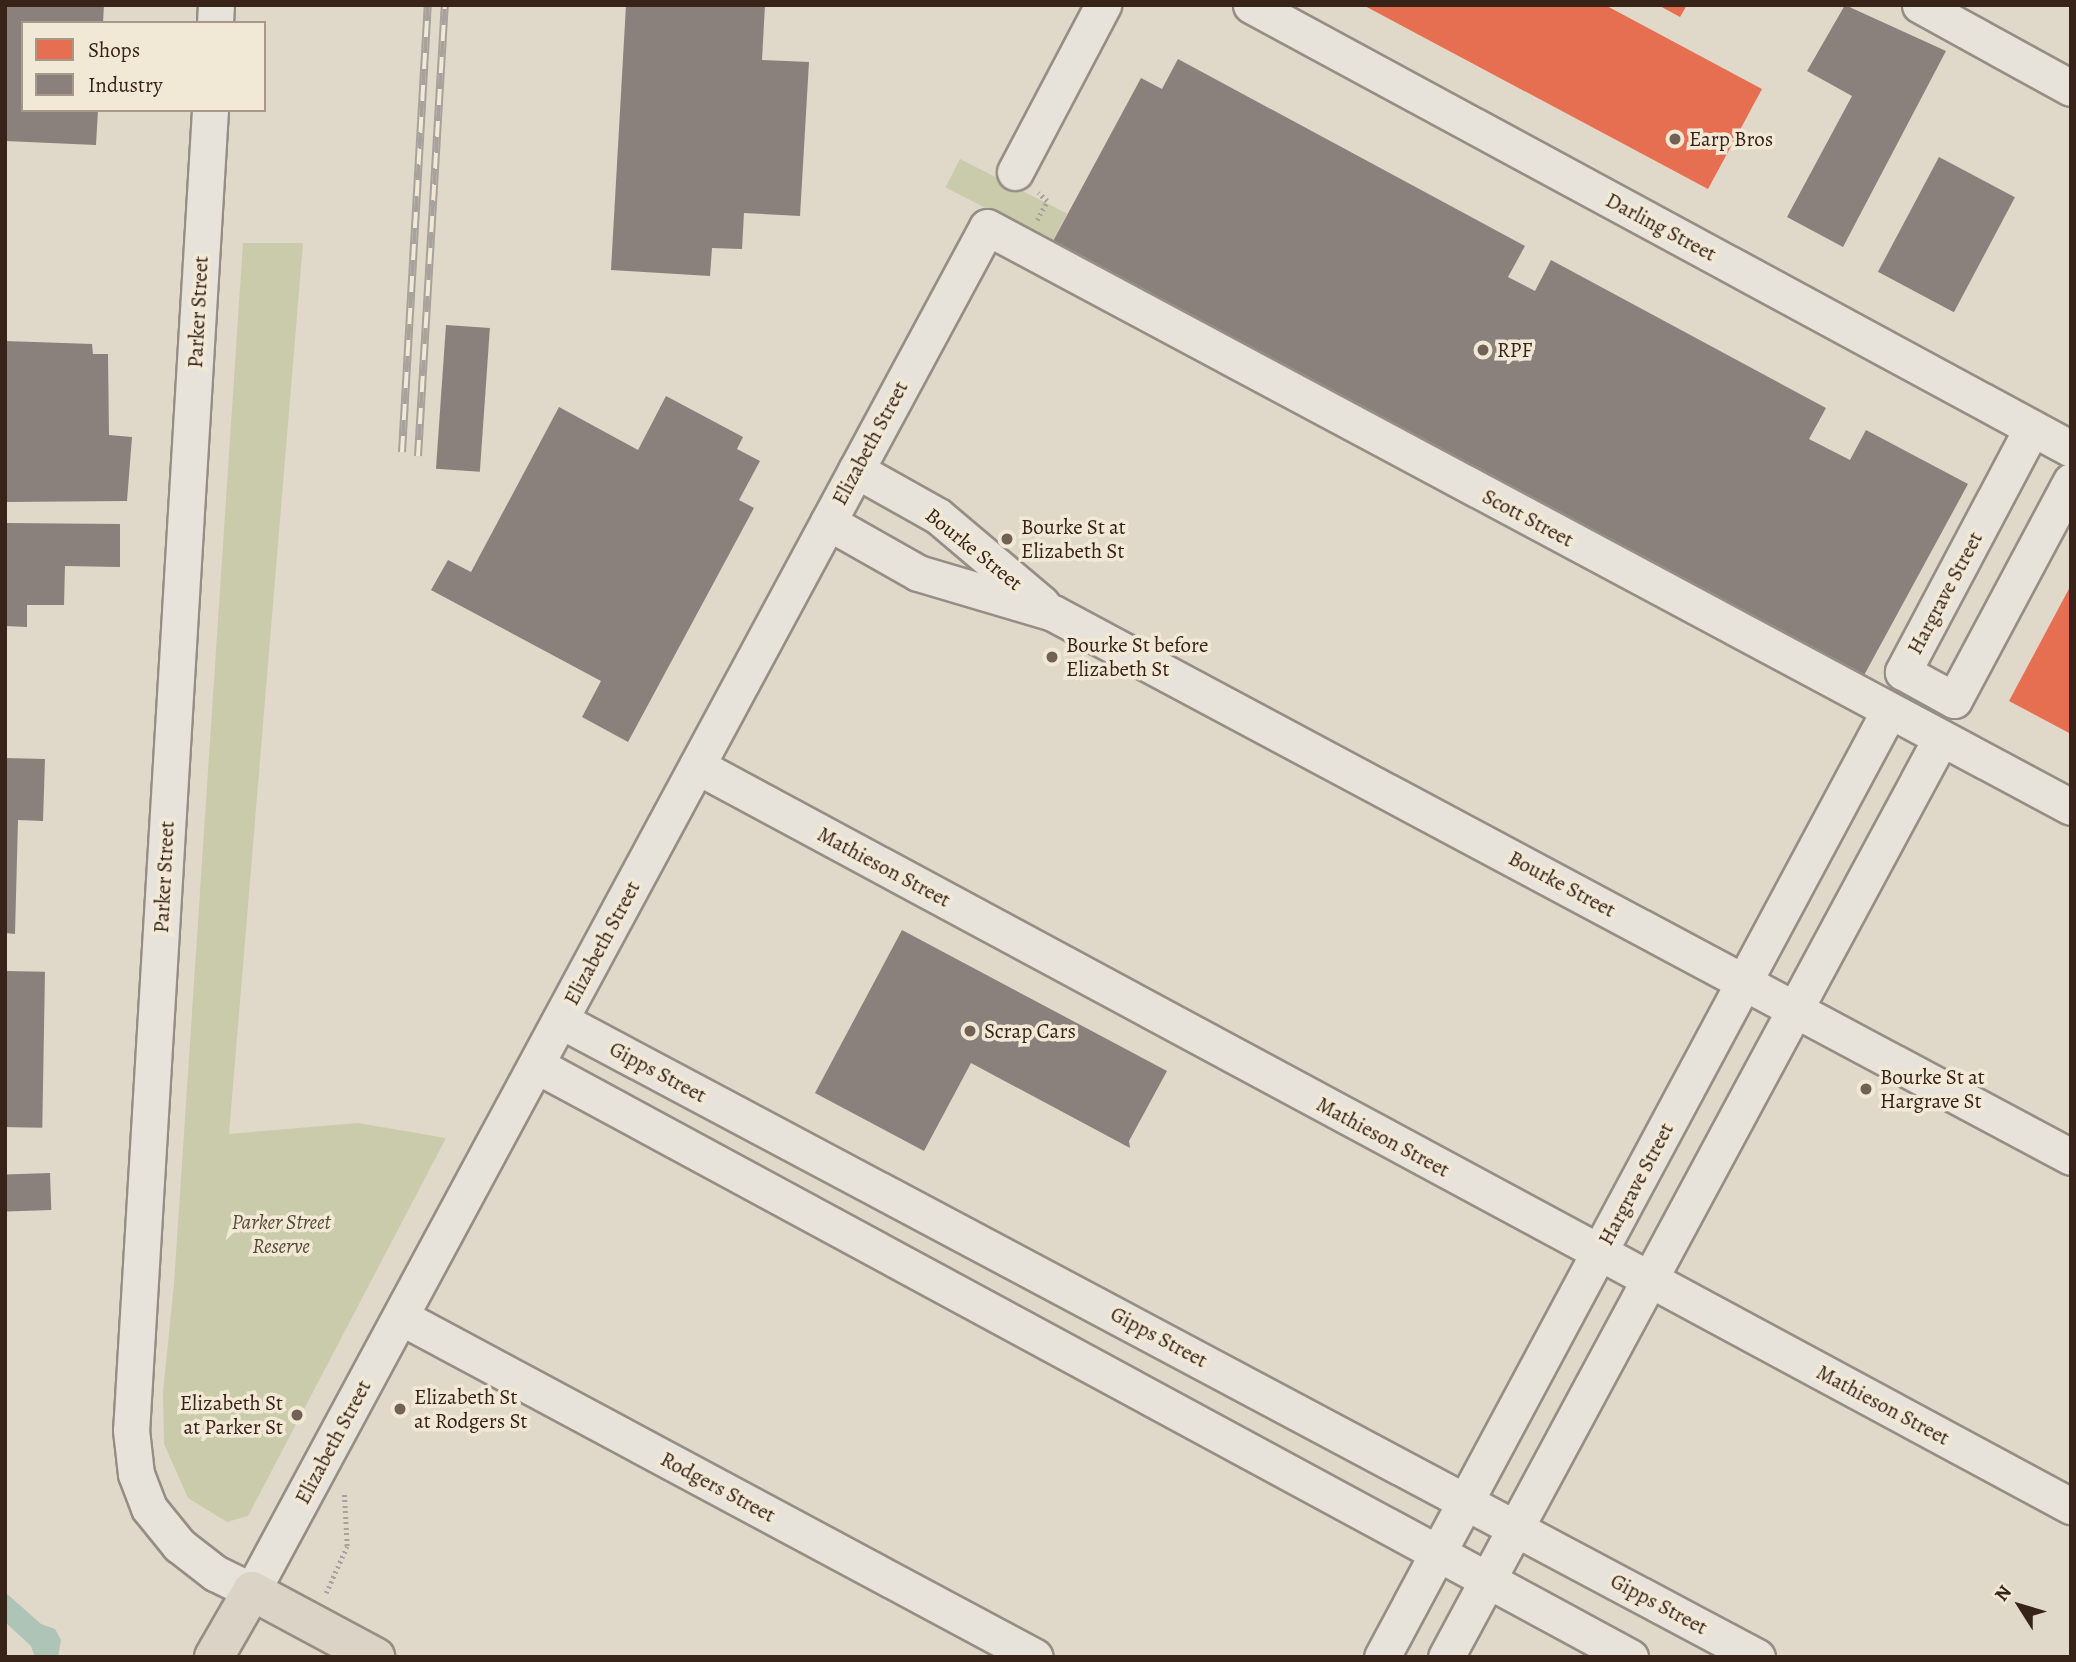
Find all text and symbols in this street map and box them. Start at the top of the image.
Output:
legend [21,21,266,112]
text: Shops [88,36,140,64]
text: Industry [88,71,163,99]
place label: Earp Bros [1689,126,1773,152]
marker: Earp Bros [1667,131,1683,147]
street label: Darling Street [1601,187,1721,267]
street label: Parker Street [182,255,214,369]
place label: RPF [1497,337,1532,363]
marker: RPF [1475,342,1491,358]
street label: Elizabeth Street [827,377,913,509]
street label: Scott Street [1478,484,1578,552]
street label: Bourke Street [920,502,1028,596]
place label: Bourke St at Elizabeth St [1021,514,1126,564]
street label: Hargrave Street [1902,527,1988,659]
marker: Bourke St at Elizabeth St [999,531,1015,547]
place label: Bourke St before Elizabeth St [1066,632,1208,682]
marker: Bourke St before Elizabeth St [1044,649,1060,665]
street label: Parker Street [148,820,180,934]
street label: Mathieson Street [813,821,955,913]
street label: Bourke Street [1504,845,1620,923]
street label: Elizabeth Street [559,877,645,1009]
place label: Scrap Cars [984,1018,1076,1044]
marker: Scrap Cars [962,1023,978,1039]
street label: Gipps Street [605,1036,711,1108]
place label: Bourke St at Hargrave St [1880,1064,1985,1114]
marker: Bourke St at Hargrave St [1858,1081,1874,1097]
street label: Mathieson Street [1312,1091,1454,1183]
street label: Hargrave Street [1593,1118,1679,1250]
park label: Parker Street Reserve [231,1209,331,1259]
street label: Gipps Street [1106,1301,1212,1373]
street label: Mathieson Street [1812,1359,1954,1451]
street label: Elizabeth Street [290,1376,376,1508]
place label: Elizabeth St at Rodgers St [414,1384,527,1434]
place label: Elizabeth St at Parker St [180,1390,283,1440]
marker: Elizabeth St at Rodgers St [392,1401,408,1417]
marker: Elizabeth St at Parker St [289,1407,305,1423]
street label: Rodgers Street [656,1446,780,1528]
street label: Gipps Street [1606,1568,1712,1640]
north arrow [1985,1571,2055,1641]
text: N [1989,1580,2018,1607]

